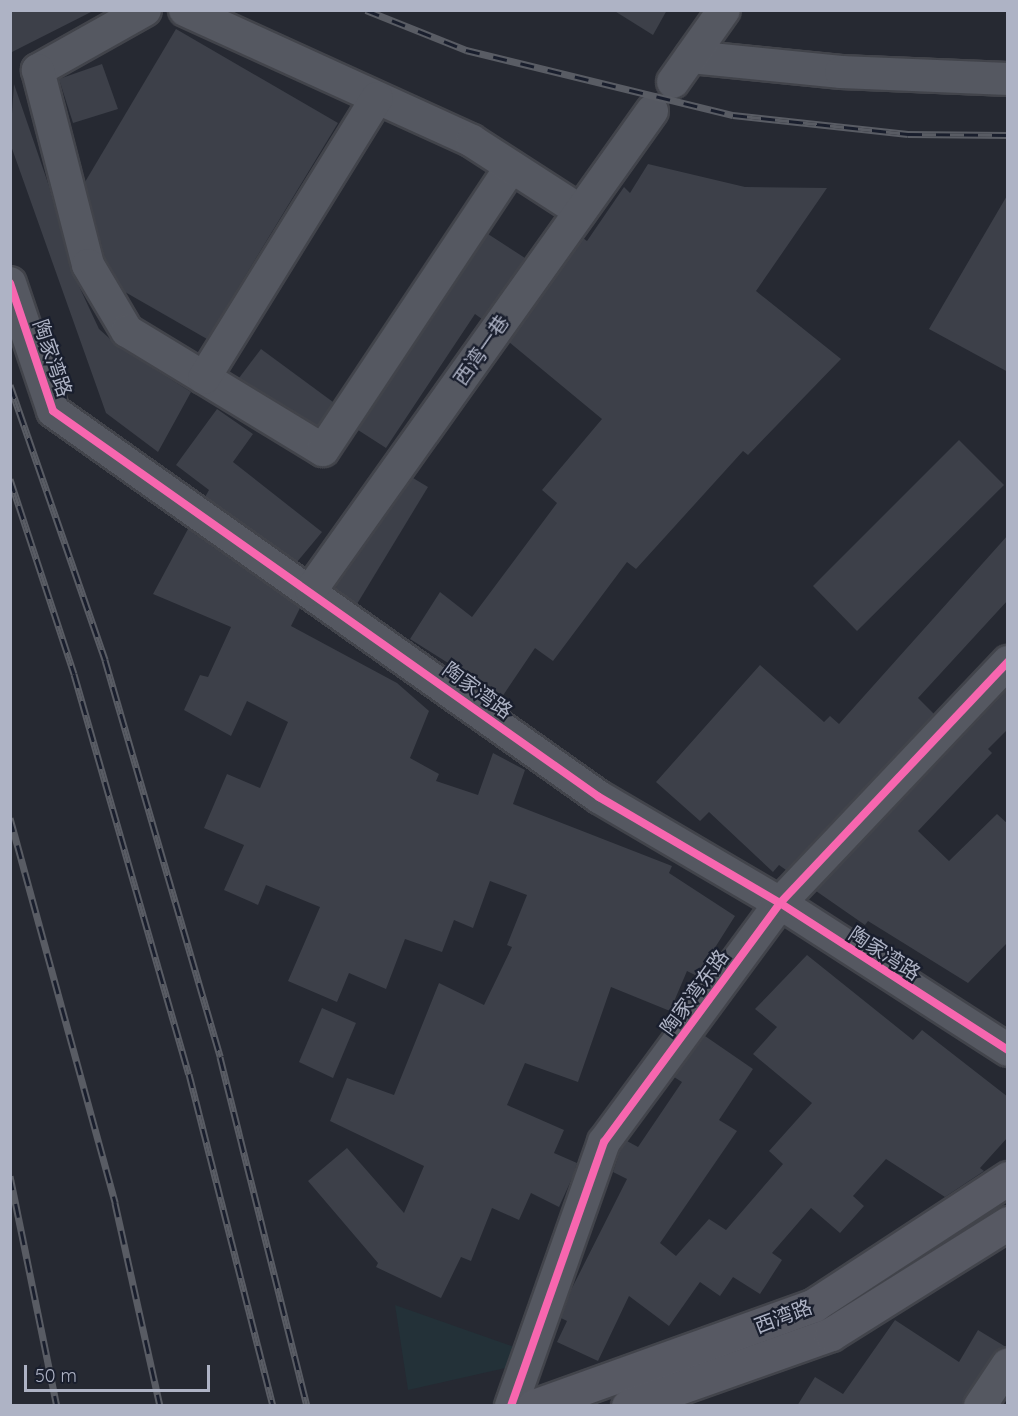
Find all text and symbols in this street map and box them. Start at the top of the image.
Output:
street label: 西湾一巷 [448,310,514,390]
street label: 陶家湾路 [29,316,77,400]
street label: 陶家湾路 [439,657,517,723]
street label: 陶家湾路 [845,921,925,985]
street label: 陶家湾东路 [655,944,733,1040]
street label: 西湾路 [751,1294,815,1338]
scale bar [27,1353,213,1391]
text: 50 m [35,1364,77,1387]

